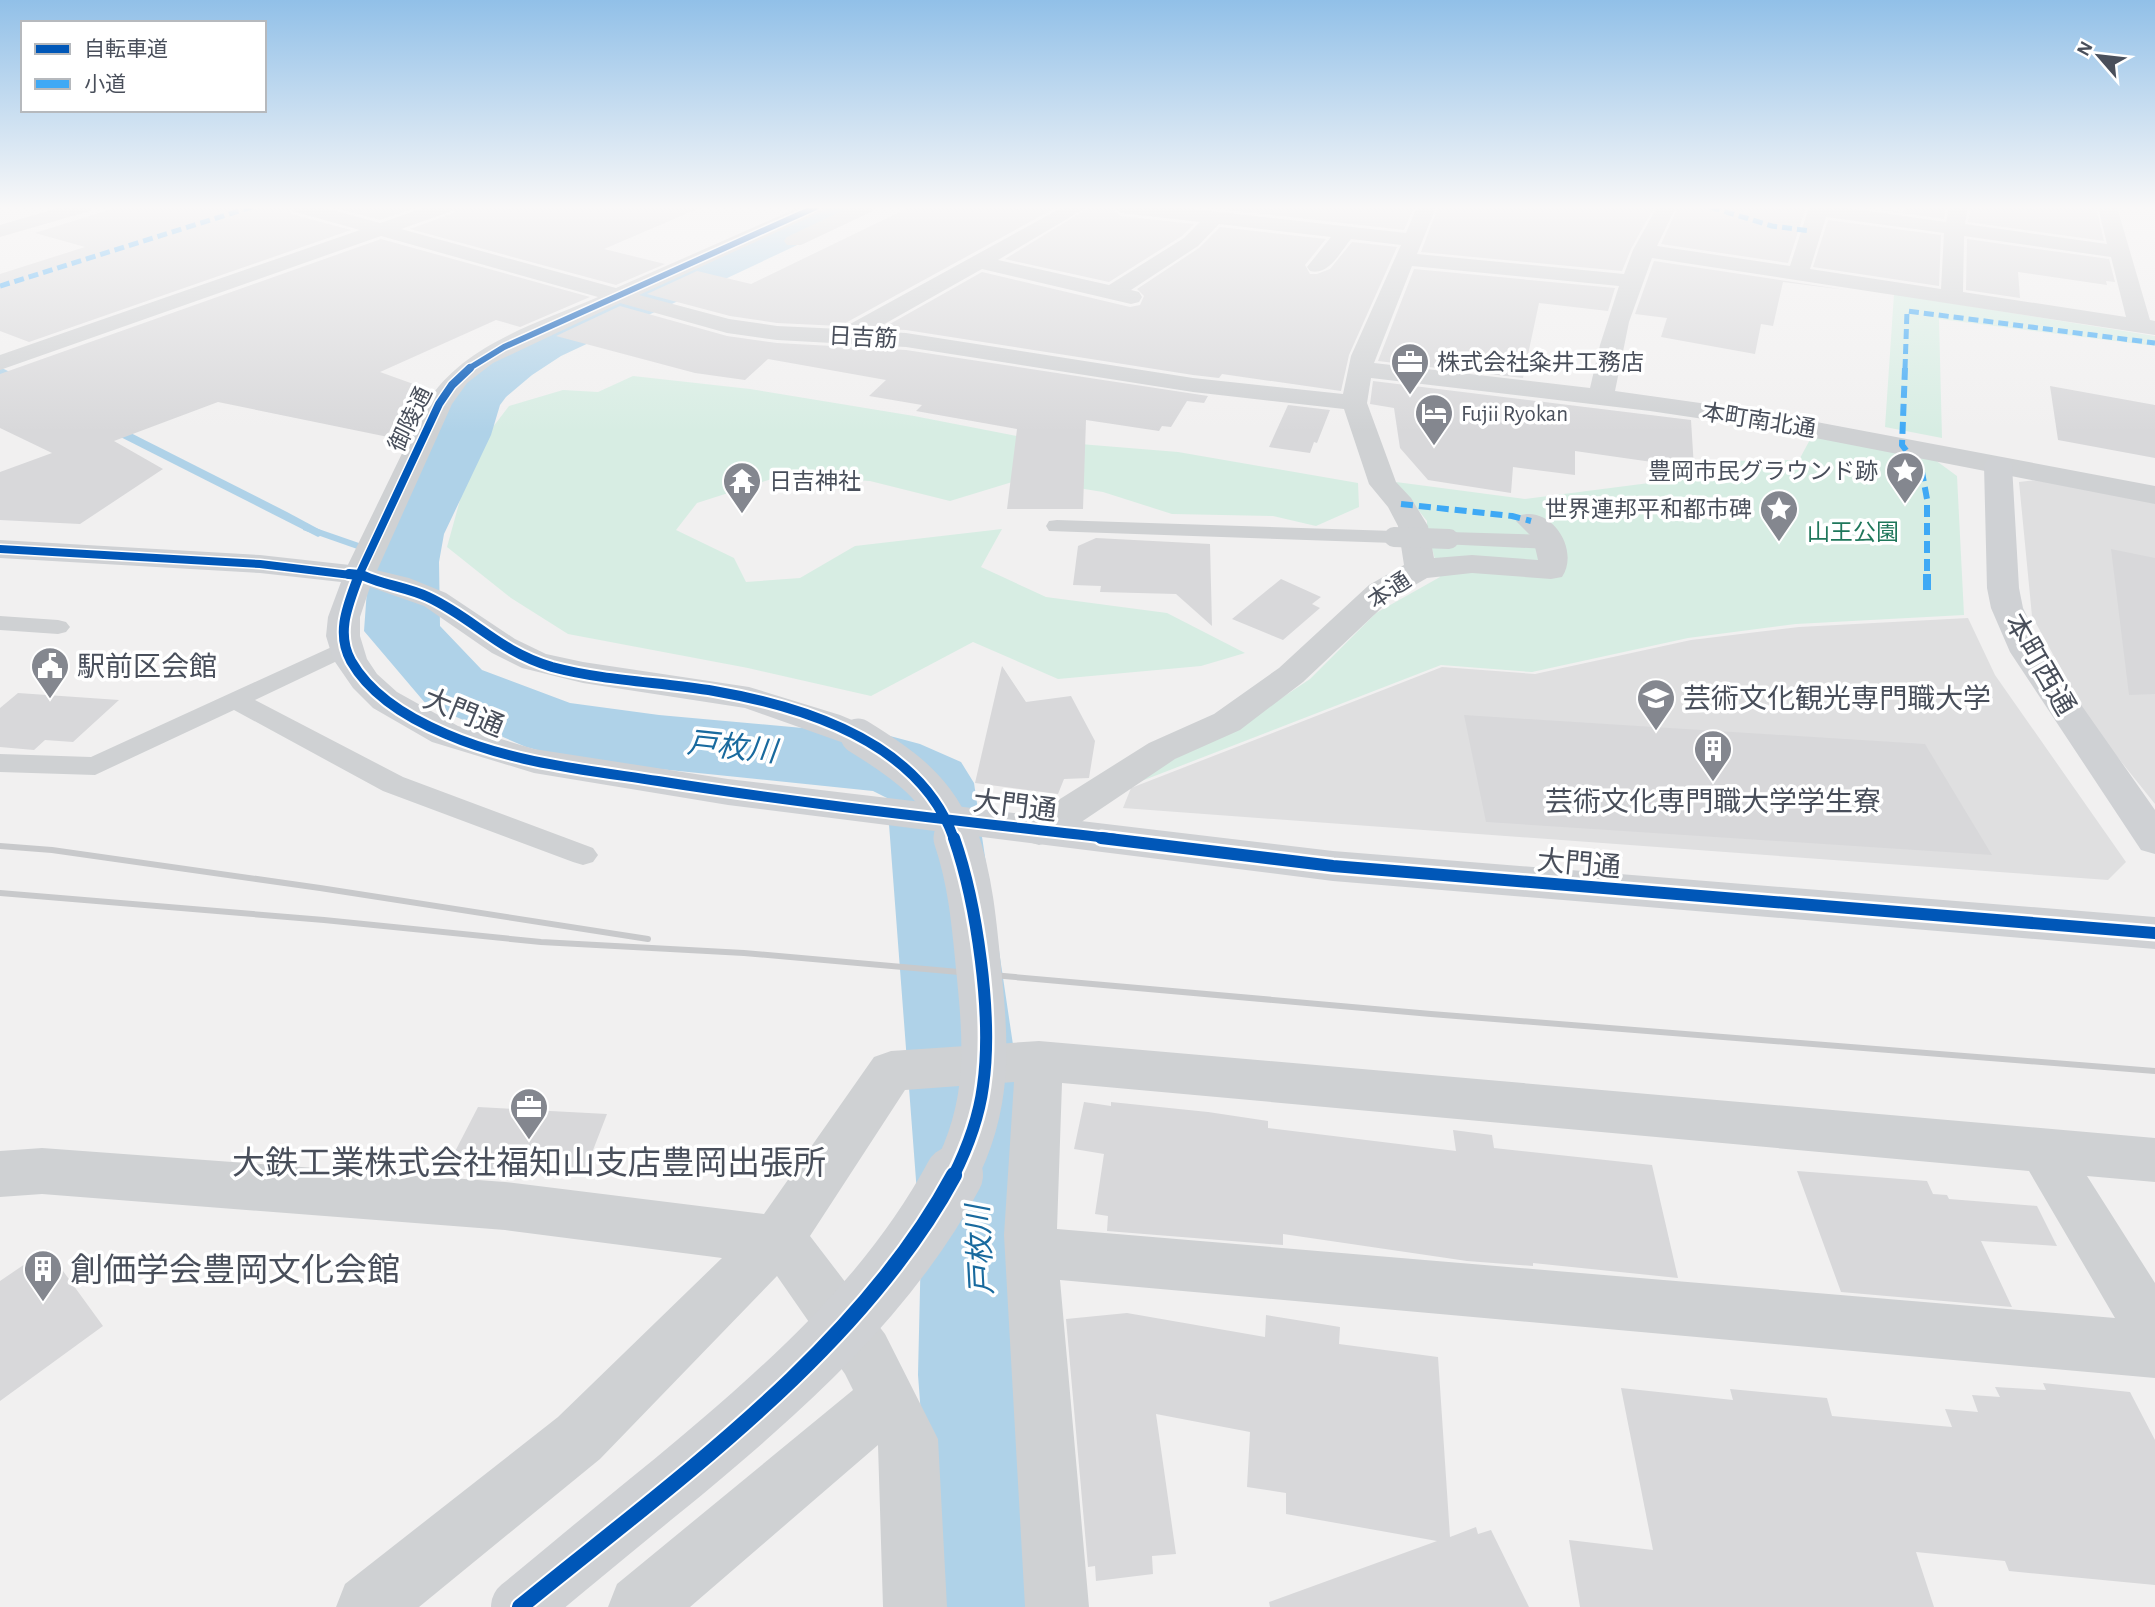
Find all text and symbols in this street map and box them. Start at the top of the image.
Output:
legend [21,21,266,112]
north arrow [2064,21,2134,91]
text: 自転車道 [84,38,168,60]
text: N [2074,38,2097,59]
text: 小道 [84,73,126,95]
street label: 日吉筋 [828,323,898,352]
office icon: 株式会社粂井工務店 [1389,341,1431,396]
place label: 株式会社粂井工務店 [1437,350,1644,375]
street label: 御陵通 [384,383,437,456]
hotel icon: Fujii Ryokan [1413,392,1455,447]
street label: 本町南北通 [1700,399,1818,442]
place label: Fujii Ryokan [1461,403,1568,426]
place icon: 豊岡市民グラウンド跡 [1884,450,1926,505]
place label: 豊岡市民グラウンド跡 [1648,459,1878,484]
temple icon: 日吉神社 [721,460,763,515]
place label: 日吉神社 [769,469,861,494]
place icon: 世界連邦平和都市碑 [1758,488,1800,543]
place label: 世界連邦平和都市碑 [1545,497,1752,522]
park label: 山王公園 [1807,521,1899,545]
street label: 本通 [1363,567,1415,614]
street label: 本町西通 [1999,608,2081,721]
public building icon: 駅前区会館 [29,645,71,700]
place label: 駅前区会館 [77,652,217,682]
school or university icon: 芸術文化観光専門職大学 [1635,677,1677,732]
street label: 大門通 [419,683,508,743]
place label: 芸術文化観光専門職大学 [1683,684,1991,714]
water label: 戸枚川 [686,726,781,768]
building icon: 芸術文化専門職大学学生寮 [1692,728,1734,783]
street label: 大門通 [971,786,1058,826]
place label: 芸術文化専門職大学学生寮 [1545,787,1881,817]
street label: 大門通 [1536,845,1622,883]
office icon: 大鉄工業株式会社福知山支店豊岡出張所 [508,1086,550,1141]
place label: 大鉄工業株式会社福知山支店豊岡出張所 [232,1146,826,1181]
water label: 戸枚川 [962,1201,998,1296]
building icon: 創価学会豊岡文化会館 [22,1248,64,1303]
place label: 創価学会豊岡文化会館 [70,1253,400,1288]

